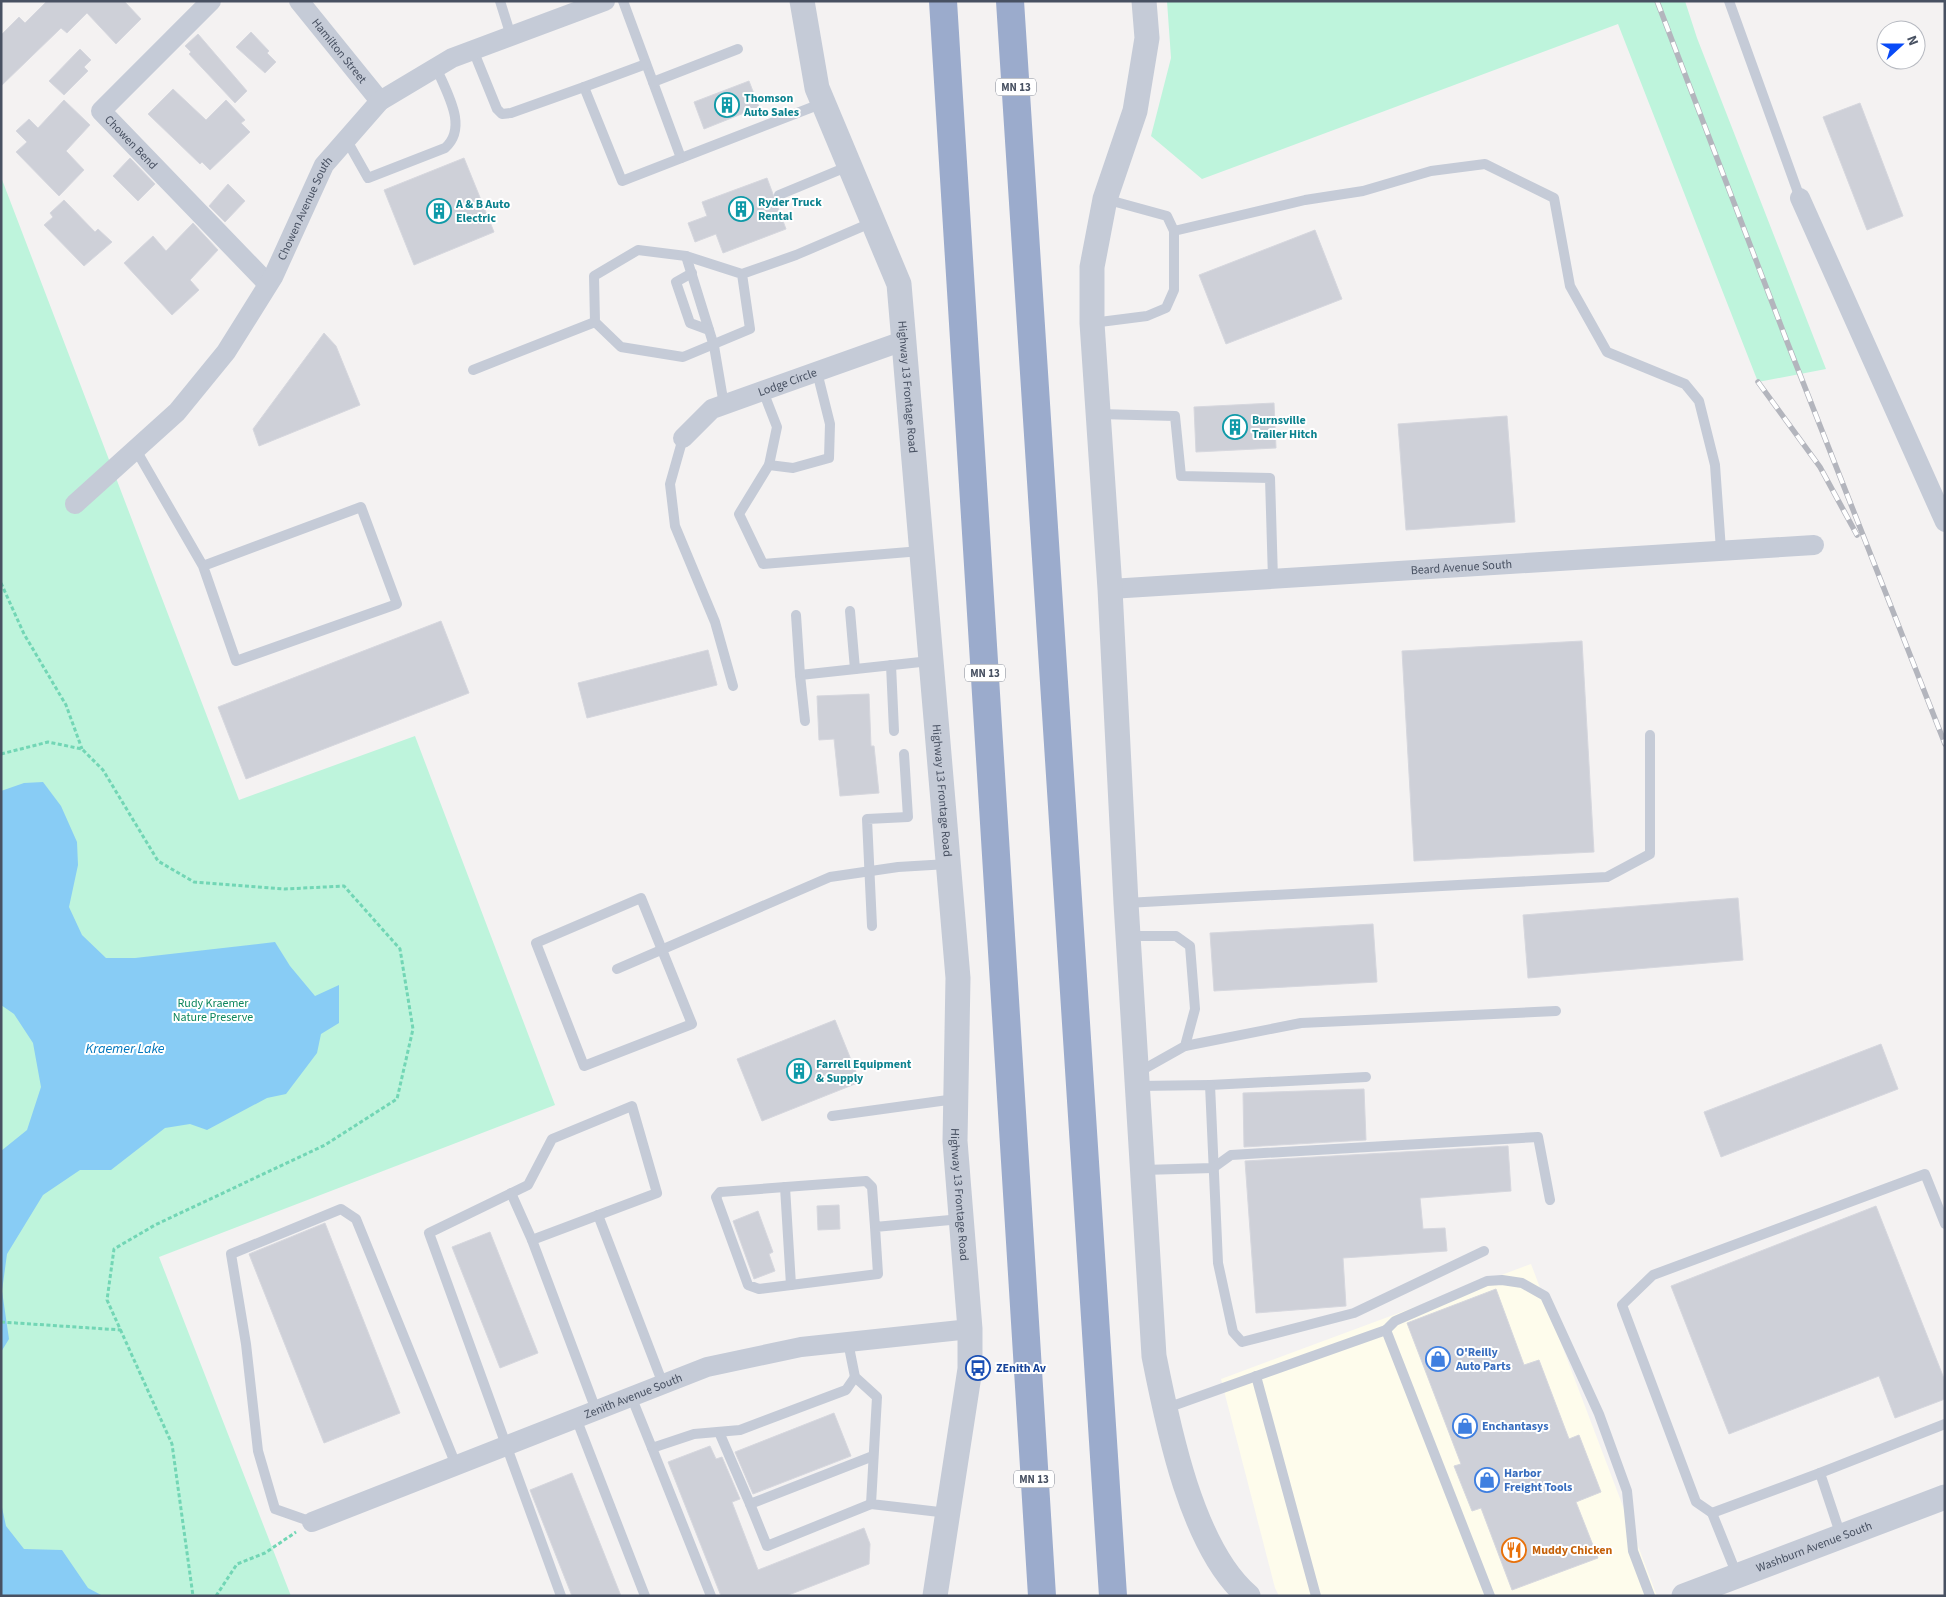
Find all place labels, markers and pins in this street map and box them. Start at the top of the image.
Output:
place label: Thomson Auto Sales [743,90,799,121]
building icon: Thomson Auto Sales [714,92,740,118]
place label: Ryder Truck Rental [758,194,822,225]
place label: A & B Auto Electric [455,196,510,227]
building icon: Ryder Truck Rental [728,196,754,222]
building icon: A & B Auto Electric [426,198,452,224]
place label: Burnsville Trailer Hitch [1252,412,1317,443]
building icon: Burnsville Trailer Hitch [1222,414,1248,440]
place label: Farrell Equipment & Supply [816,1056,912,1087]
building icon: Farrell Equipment & Supply [786,1058,812,1084]
place label: O'Reilly Auto Parts [1455,1344,1511,1375]
shop icon: O'Reilly Auto Parts [1425,1346,1451,1372]
bus stop icon: ZEnith Av [965,1355,991,1381]
place label: ZEnith Av [996,1360,1047,1377]
shop icon: Enchantasys [1452,1413,1478,1439]
place label: Enchantasys [1482,1418,1549,1435]
place label: Harbor Freight Tools [1504,1465,1572,1496]
shop icon: Harbor Freight Tools [1474,1467,1500,1493]
restaurant icon: Muddy Chicken [1501,1537,1527,1563]
place label: Muddy Chicken [1532,1542,1613,1559]

